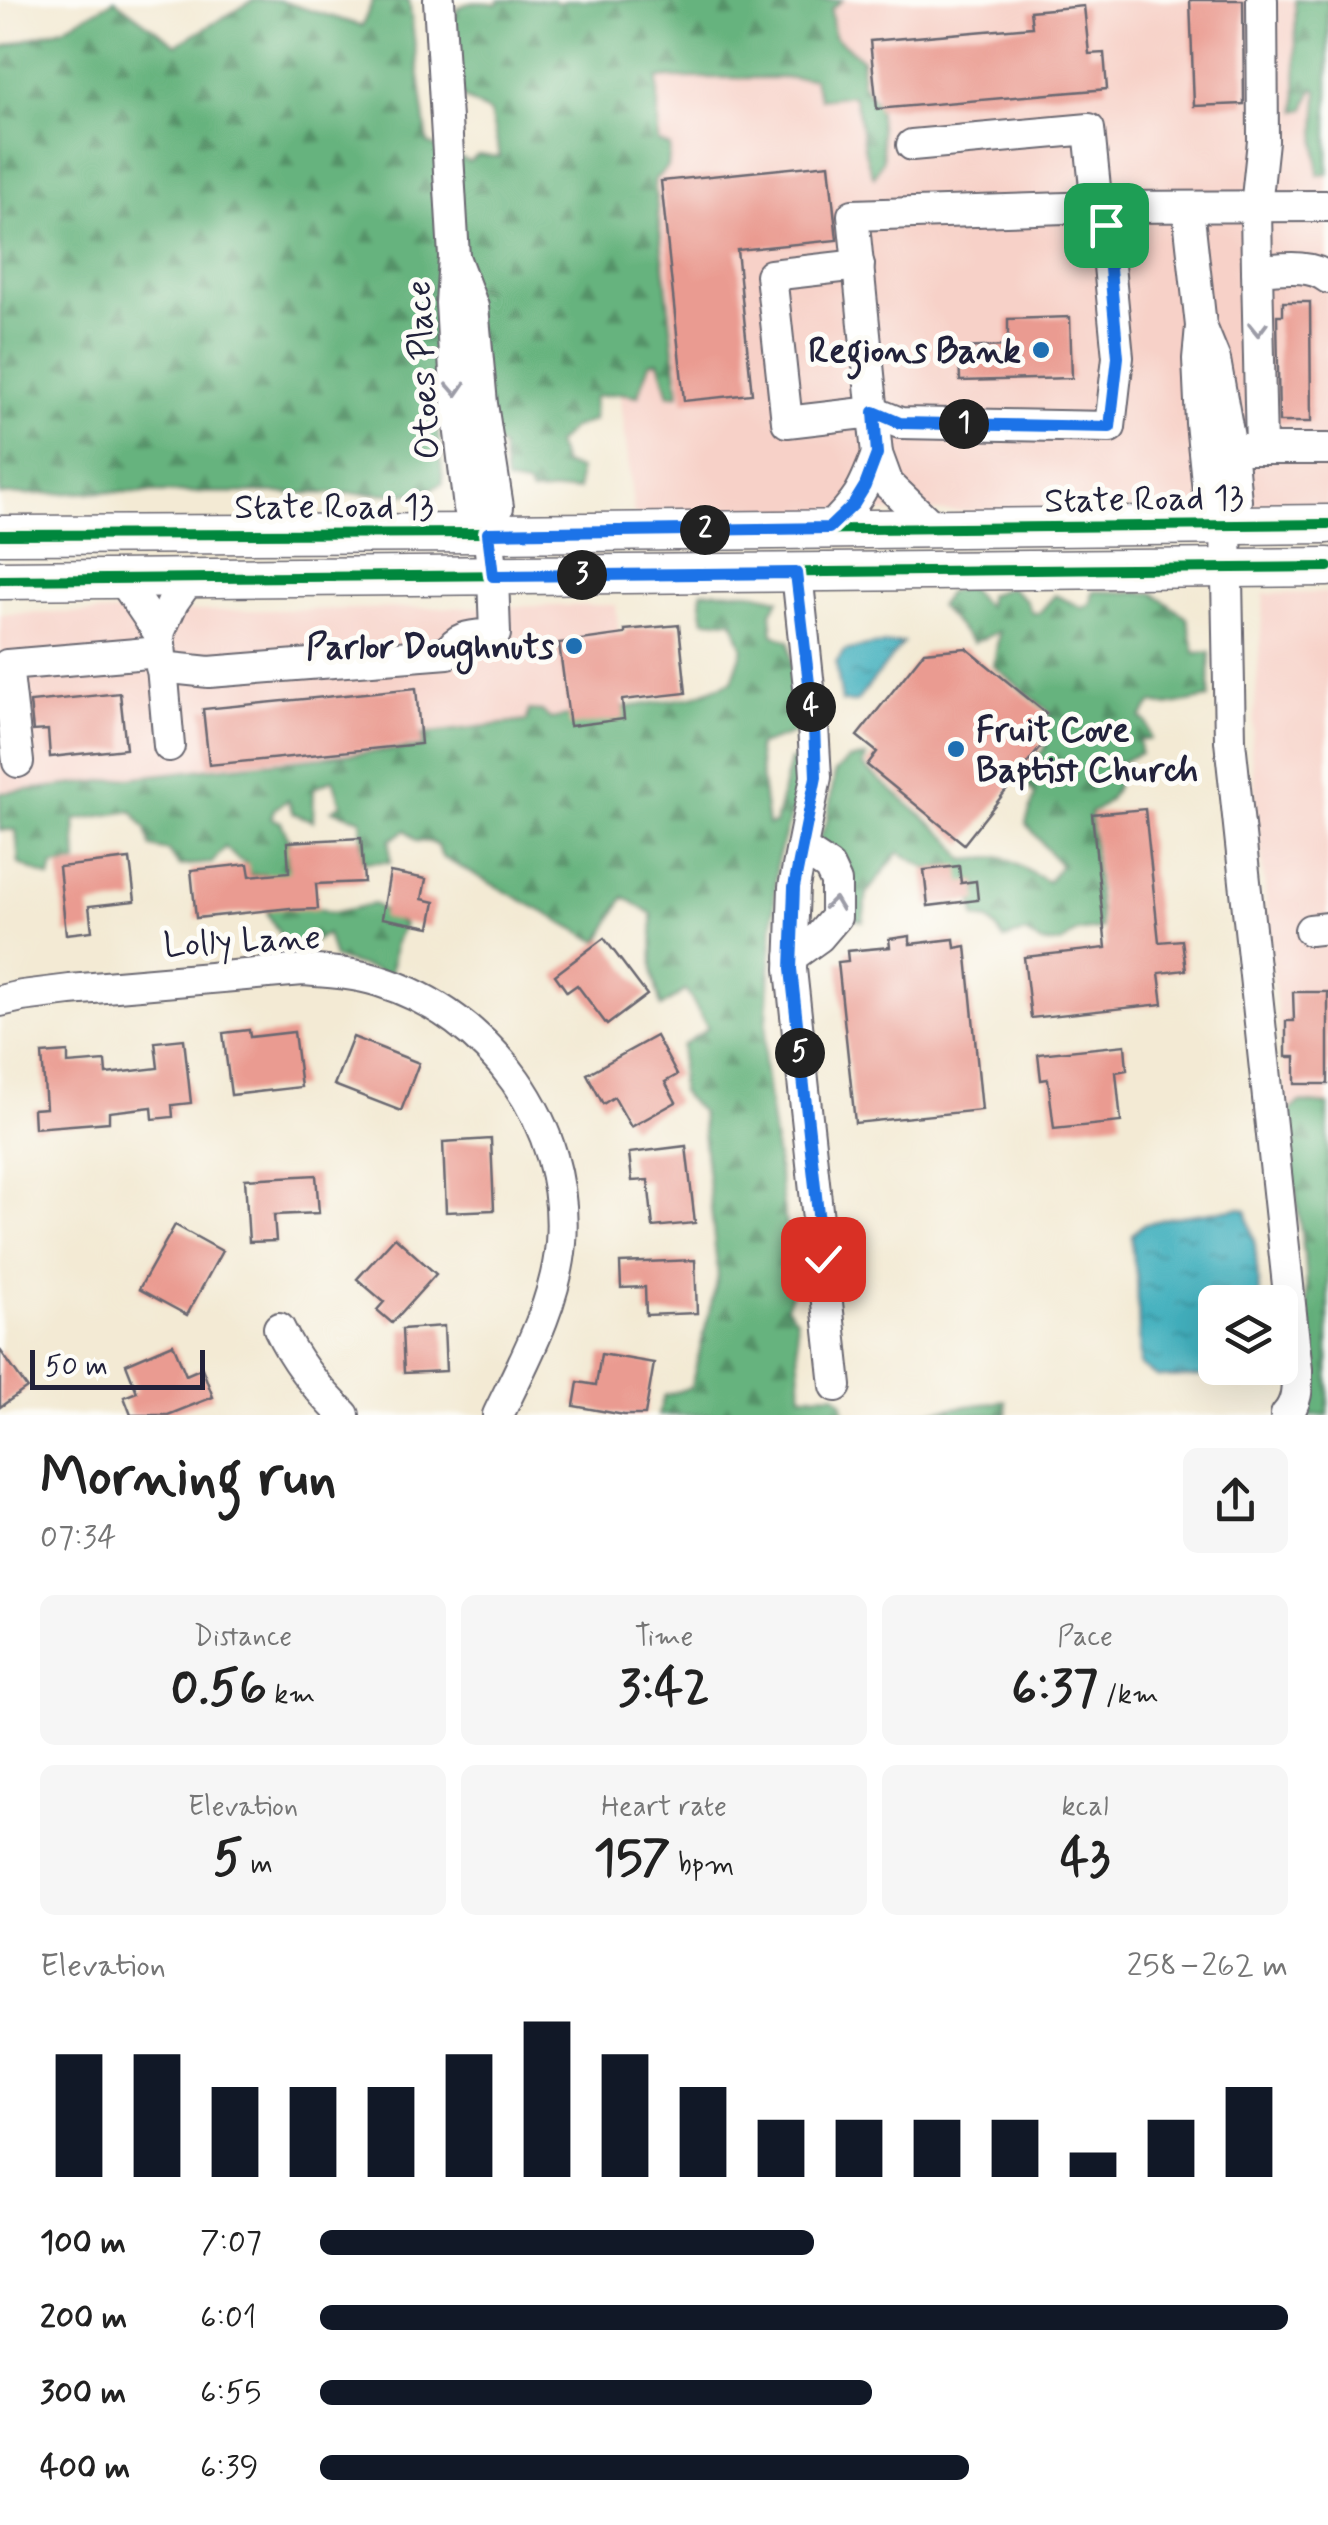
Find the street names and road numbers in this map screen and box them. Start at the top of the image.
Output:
street label: Otoes Place [396,279,452,461]
street label: State Road 13 [1044,475,1244,525]
street label: State Road 13 [234,485,434,531]
street label: Lolly Lane [162,915,322,969]

